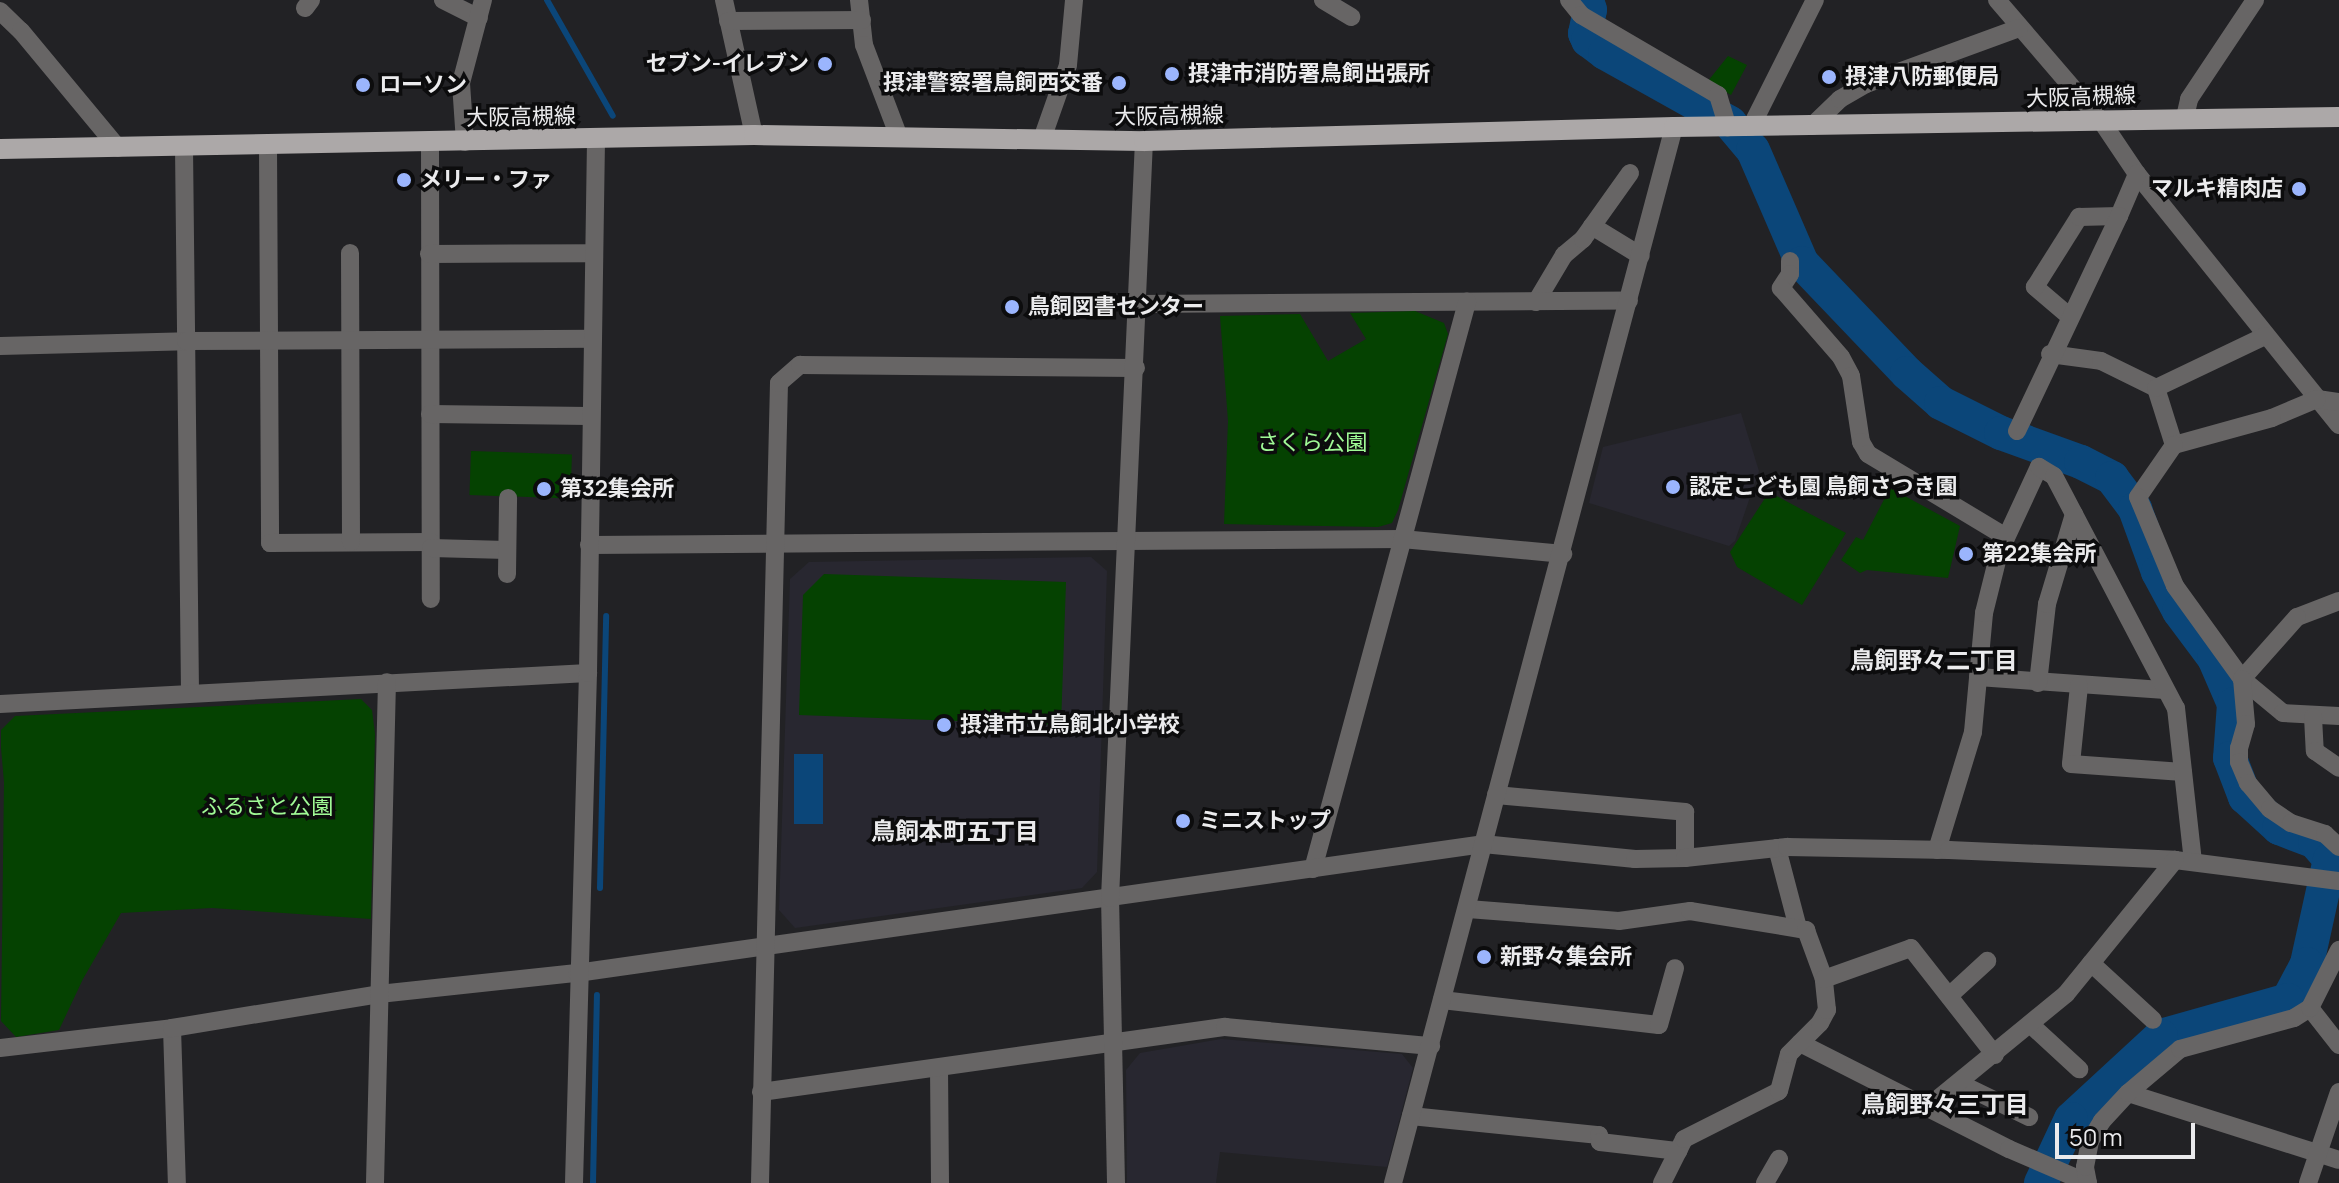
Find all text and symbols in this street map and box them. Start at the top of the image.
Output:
place label: セブン-イレブン [646,51,809,77]
marker: セブン-イレブン [816,55,834,73]
place label: 摂津市消防署鳥飼出張所 [1188,61,1430,87]
place label: 摂津八防郵便局 [1845,64,1999,90]
marker: 摂津市消防署鳥飼出張所 [1163,65,1181,83]
marker: 摂津八防郵便局 [1820,68,1838,86]
place label: 摂津警察署鳥飼西交番 [883,70,1103,96]
place label: ローソン [379,72,467,98]
marker: 摂津警察署鳥飼西交番 [1110,74,1128,92]
marker: ローソン [354,76,372,94]
street label: 大阪高槻線 [2026,82,2136,112]
street label: 大阪高槻線 [1114,102,1224,130]
street label: 大阪高槻線 [466,103,576,131]
place label: メリー・ファ [420,167,552,193]
marker: メリー・ファ [395,171,413,189]
place label: マルキ精肉店 [2151,176,2283,202]
marker: マルキ精肉店 [2290,180,2308,198]
place label: 鳥飼図書センター [1028,294,1204,320]
marker: 鳥飼図書センター [1003,298,1021,316]
park label: さくら公園 [1257,430,1367,456]
place label: 認定こども園 鳥飼さつき園 [1689,474,1957,500]
place label: 第32集会所 [560,476,674,502]
marker: 認定こども園 鳥飼さつき園 [1664,478,1682,496]
marker: 第32集会所 [535,480,553,498]
place label: 第22集会所 [1982,541,2096,567]
marker: 第22集会所 [1957,545,1975,563]
district label: 鳥飼野々二丁目 [1850,646,2018,674]
place label: 摂津市立鳥飼北小学校 [960,712,1180,738]
marker: 摂津市立鳥飼北小学校 [935,716,953,734]
park label: ふるさと公園 [201,794,333,820]
place label: ミニストップ [1199,808,1331,834]
marker: ミニストップ [1174,812,1192,830]
district label: 鳥飼本町五丁目 [871,817,1039,845]
place label: 新野々集会所 [1500,944,1632,970]
marker: 新野々集会所 [1475,948,1493,966]
district label: 鳥飼野々三丁目 [1861,1090,2029,1118]
scale bar [2059,1107,2199,1157]
text: 50 m [2069,1120,2123,1153]

